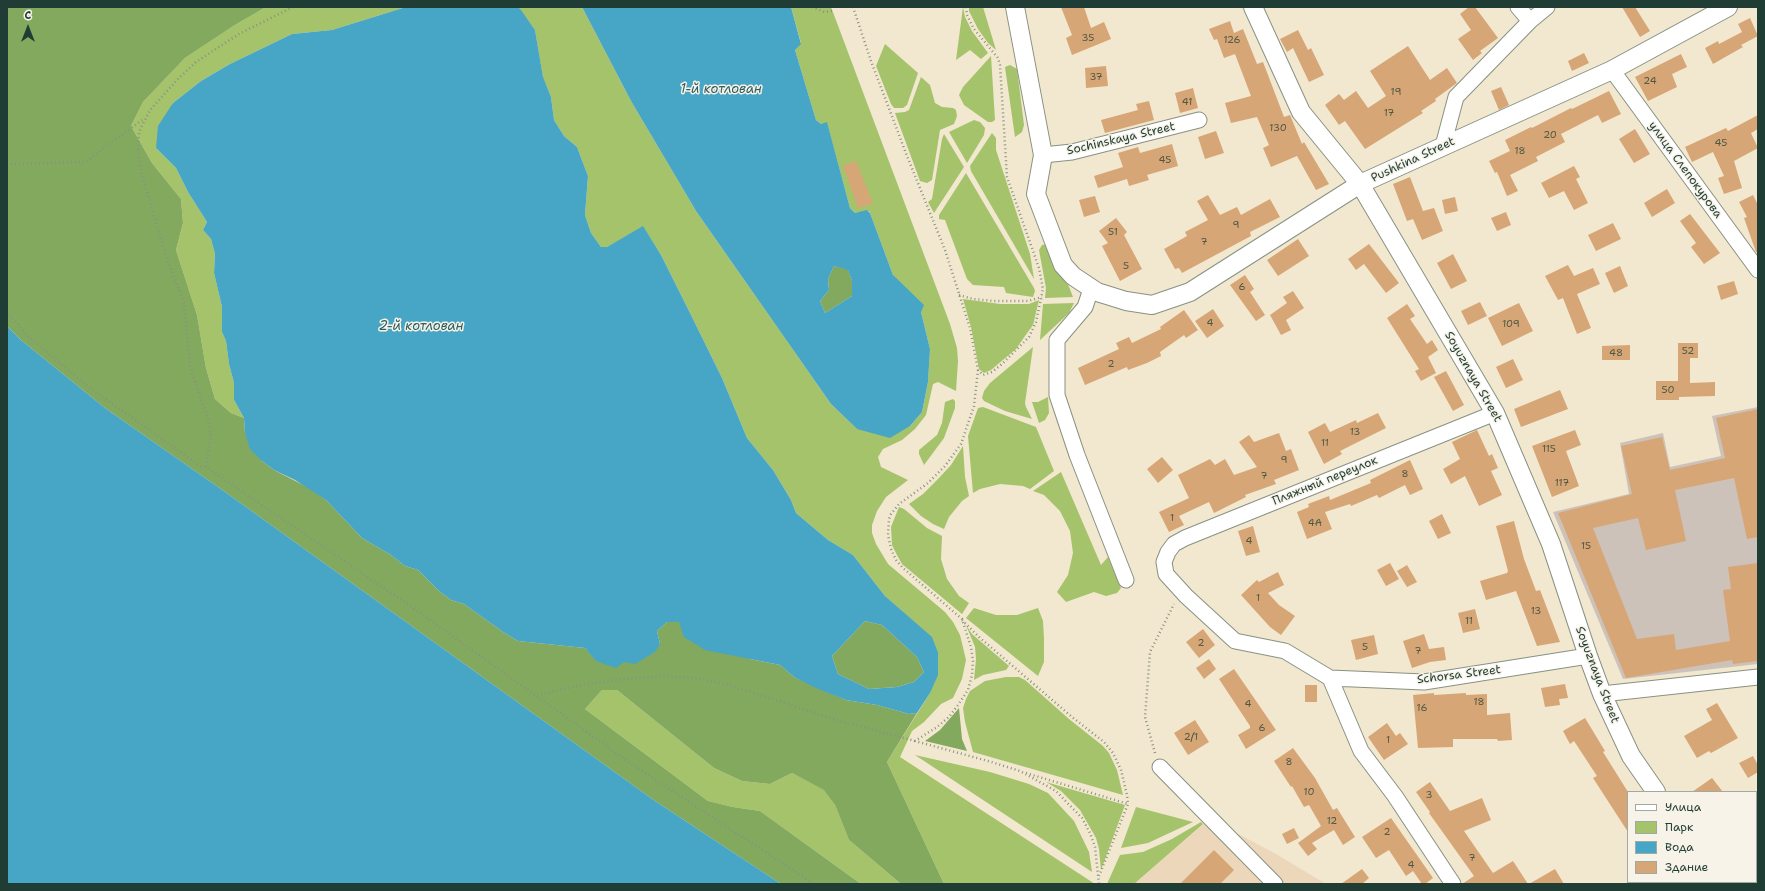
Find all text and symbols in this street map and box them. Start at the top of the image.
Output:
north arrow [8,8,48,48]
text: С [25,8,31,23]
house number: 35 [1082,32,1094,44]
house number: 126 [1223,34,1241,46]
house number: 37 [1089,71,1103,83]
house number: 24 [1643,75,1657,87]
water label: 1-й котлован [680,82,762,98]
house number: 19 [1391,86,1401,98]
house number: 41 [1182,96,1192,108]
house number: 17 [1384,107,1394,119]
street label: улица Слепокурова [1645,119,1725,221]
street label: Sochinskaya Street [1065,120,1177,158]
house number: 130 [1269,122,1287,134]
house number: 20 [1543,129,1557,141]
street label: Pushkina Street [1369,134,1457,186]
house number: 45 [1715,137,1727,149]
house number: 18 [1514,145,1526,157]
house number: 45 [1159,154,1171,166]
house number: 9 [1233,219,1239,231]
house number: 51 [1108,226,1118,238]
house number: 7 [1201,236,1207,248]
house number: 5 [1123,260,1129,272]
house number: 6 [1239,281,1245,293]
house number: 4 [1207,317,1213,329]
house number: 109 [1502,318,1520,330]
water label: 2-й котлован [379,319,463,335]
street label: Soyuznaya Street [1441,329,1505,425]
house number: 52 [1682,345,1694,357]
house number: 48 [1609,347,1623,359]
house number: 2 [1108,358,1114,370]
house number: 50 [1661,384,1675,396]
house number: 13 [1350,426,1360,438]
house number: 11 [1321,437,1329,449]
house number: 115 [1542,443,1556,455]
street label: Пляжный переулок [1270,453,1380,509]
house number: 9 [1281,454,1287,466]
house number: 8 [1402,468,1408,480]
house number: 7 [1261,470,1267,482]
house number: 117 [1555,477,1569,489]
house number: 1 [1170,512,1174,524]
house number: 4А [1308,517,1322,529]
house number: 4 [1246,535,1252,547]
house number: 15 [1581,540,1591,552]
house number: 1 [1256,592,1260,604]
house number: 13 [1531,605,1541,617]
house number: 11 [1465,615,1473,627]
street label: Soyuznaya Street [1572,625,1622,725]
house number: 2 [1198,637,1204,649]
house number: 5 [1362,641,1368,653]
house number: 7 [1415,645,1421,657]
street label: Schorsa Street [1416,663,1502,687]
house number: 18 [1473,696,1485,708]
house number: 4 [1245,698,1251,710]
house number: 16 [1417,702,1427,714]
house number: 6 [1259,722,1265,734]
house number: 2/1 [1184,731,1198,743]
house number: 1 [1386,734,1390,746]
house number: 8 [1286,756,1292,768]
house number: 10 [1304,786,1314,798]
house number: 3 [1426,789,1432,801]
legend [1627,791,1757,883]
text: Улица [1665,799,1701,815]
house number: 12 [1327,815,1337,827]
text: Парк [1665,819,1693,835]
house number: 2 [1384,826,1390,838]
text: Вода [1665,839,1694,855]
house number: 7 [1469,852,1475,864]
house number: 4 [1408,859,1414,871]
text: Здание [1665,859,1708,875]

